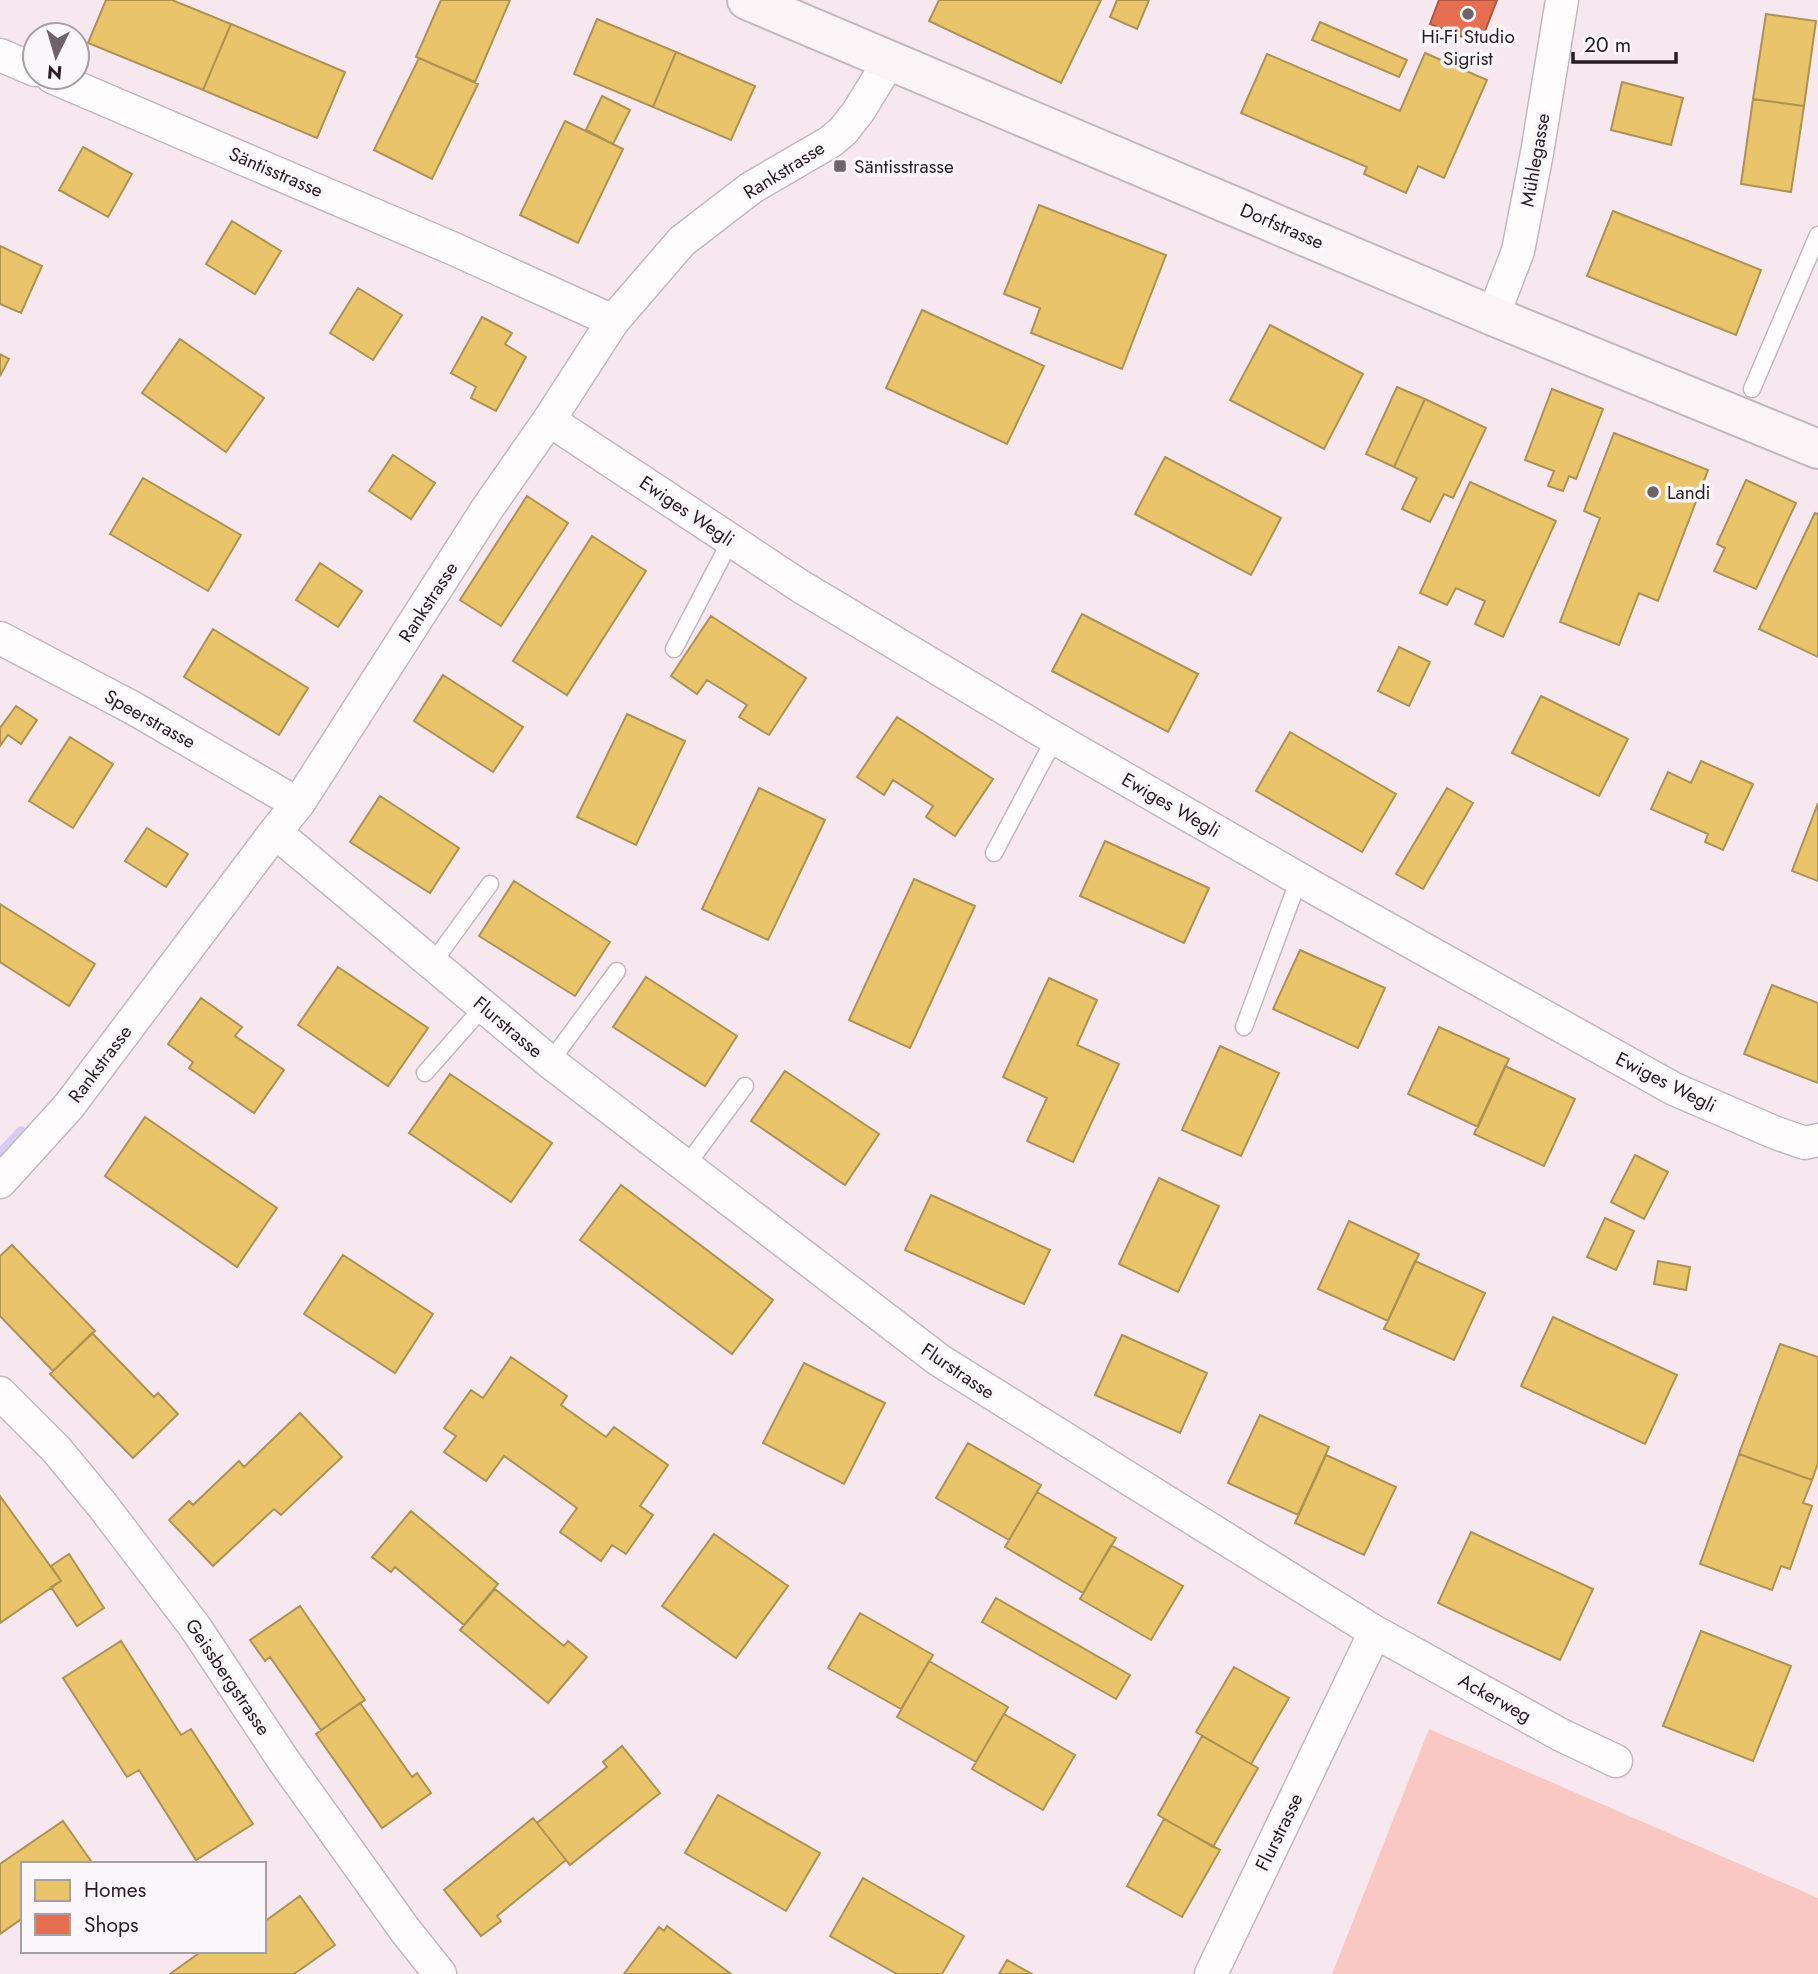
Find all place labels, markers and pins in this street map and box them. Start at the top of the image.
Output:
marker: Hi-Fi Studio Sigrist [1460,6,1476,22]
place label: Hi-Fi Studio Sigrist [1421,23,1515,72]
place label: Säntisstrasse [854,153,954,180]
marker: Säntisstrasse [832,158,848,174]
place label: Landi [1667,479,1710,506]
marker: Landi [1645,484,1661,500]

